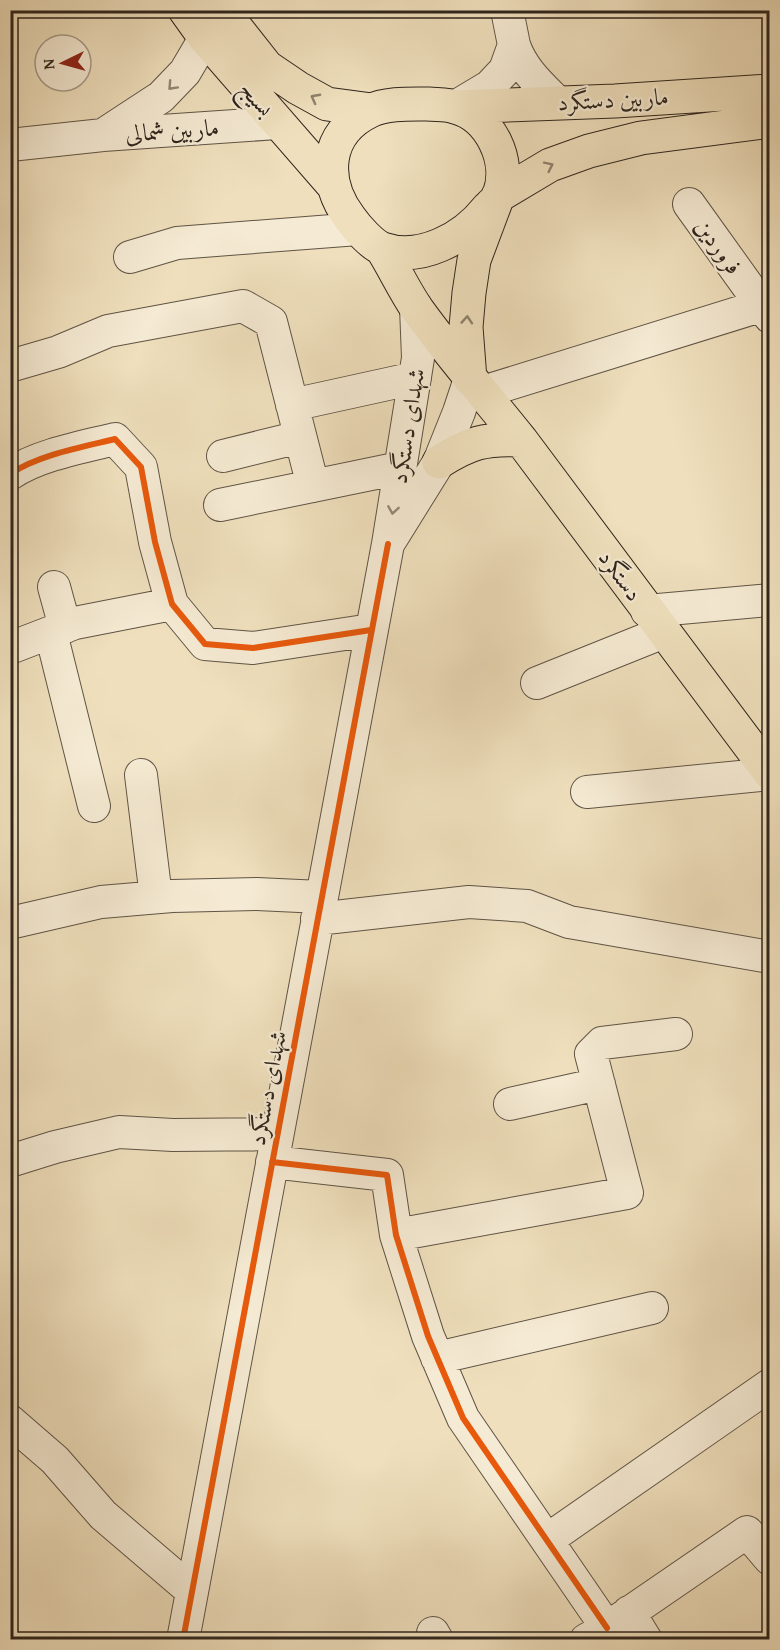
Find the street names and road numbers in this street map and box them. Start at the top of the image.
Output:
street label: بسیج [228,72,283,127]
street label: ماربین دستگرد [556,79,670,119]
street label: ماربین شمالی [124,109,220,151]
street label: فروردین [687,211,751,281]
street label: شهدای دستگرد [381,366,433,486]
street label: دستگرد [590,542,652,608]
street label: شهدای دستگرد [239,1028,295,1148]

